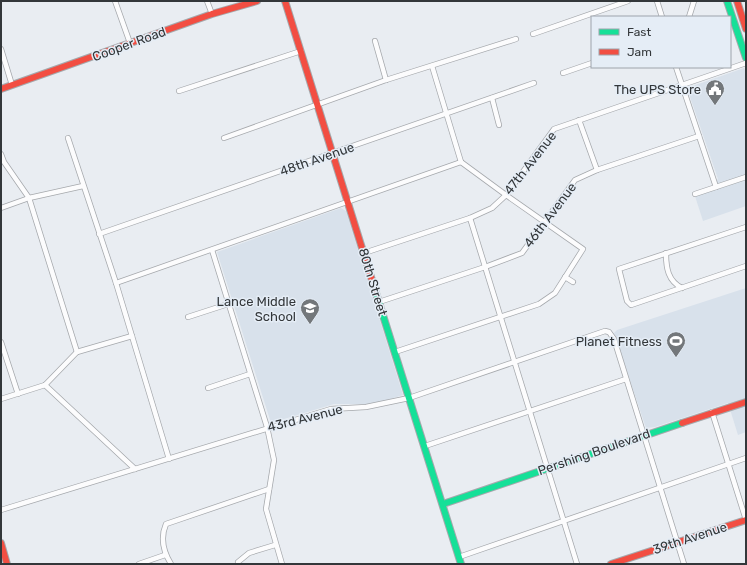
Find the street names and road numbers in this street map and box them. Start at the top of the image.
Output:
street label: Cooper Road [90,24,168,64]
street label: 47th Avenue [501,128,559,198]
street label: 48th Avenue [278,139,356,179]
street label: 46th Avenue [521,180,579,250]
street label: 80th Street [356,246,390,318]
street label: 43rd Avenue [266,401,344,435]
street label: Pershing Boulevard [536,426,652,479]
street label: 39th Avenue [651,519,729,557]

